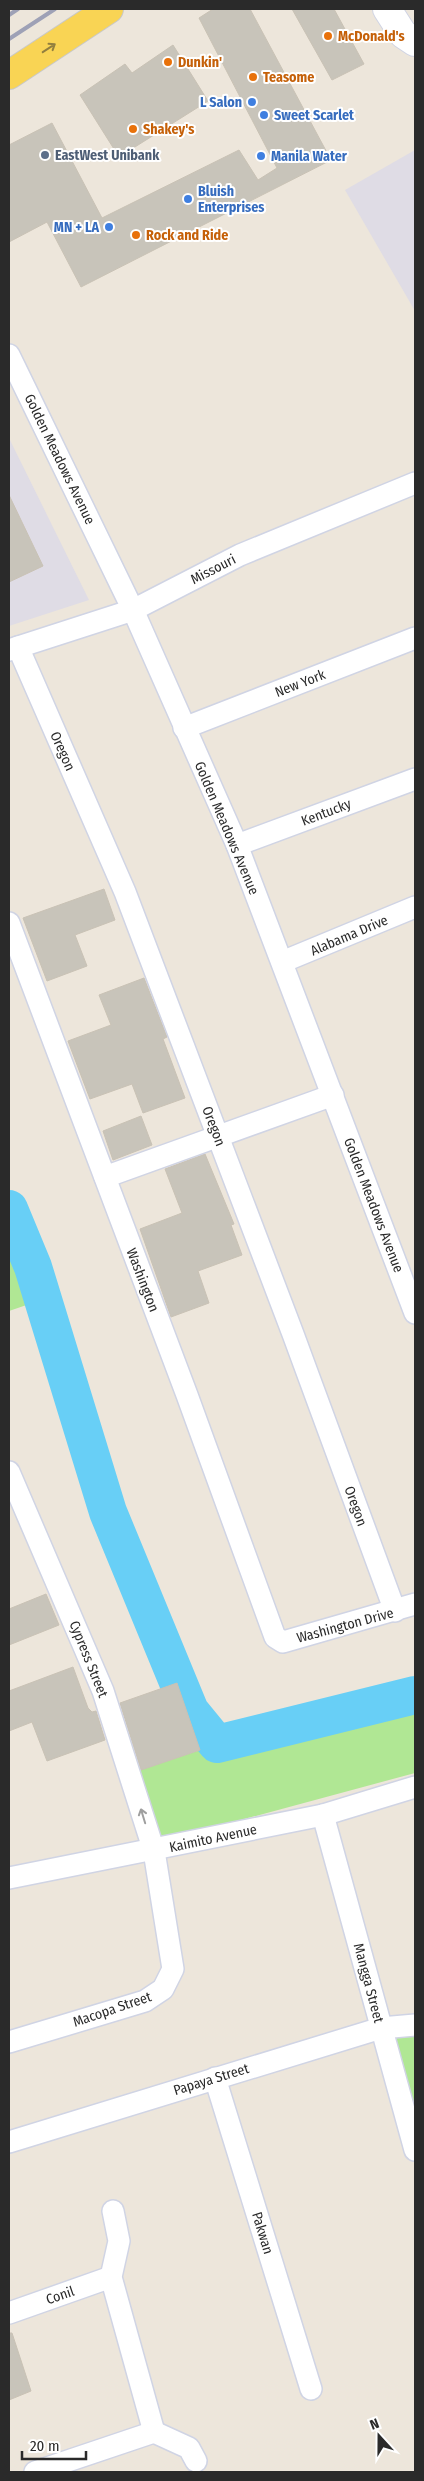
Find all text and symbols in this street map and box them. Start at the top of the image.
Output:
place label: McDonald's [338,28,405,45]
marker: McDonald's [322,30,334,42]
one-way arrow [42,43,56,53]
place label: Dunkin' [178,54,222,71]
marker: Dunkin' [162,56,174,68]
place label: Teasome [263,69,314,86]
marker: Teasome [247,71,259,83]
place label: L Salon [200,94,242,111]
marker: L Salon [246,96,258,108]
place label: Sweet Scarlet [274,107,355,124]
marker: Sweet Scarlet [258,109,270,121]
place label: Shakey's [143,121,194,138]
marker: Shakey's [127,123,139,135]
place label: EastWest Unibank [55,147,160,164]
place label: Manila Water [271,148,348,165]
marker: EastWest Unibank [39,149,51,161]
marker: Manila Water [255,150,267,162]
place label: Bluish Enterprises [198,183,264,216]
marker: Bluish Enterprises [182,193,194,205]
place label: MN + LA [54,219,99,236]
marker: MN + LA [103,221,115,233]
place label: Rock and Ride [146,227,228,244]
marker: Rock and Ride [130,229,142,241]
street label: Golden Meadows Avenue [21,391,99,527]
street label: Missouri [188,551,239,588]
street label: New York [272,666,328,701]
street label: Oregon [46,729,79,774]
street label: Golden Meadows Avenue [191,759,262,897]
street label: Kentucky [299,795,354,830]
street label: Alabama Drive [308,911,391,959]
street label: Oregon [198,1104,229,1149]
street label: Golden Meadows Avenue [340,1135,407,1275]
street label: Washington [123,1246,162,1314]
street label: Oregon [340,1484,371,1528]
street label: Washington Drive [295,1604,396,1647]
street label: Cypress Street [65,1618,112,1700]
one-way arrow [138,1809,147,1825]
street label: Kaimito Avenue [168,1821,259,1856]
street label: Mangga Street [350,1941,387,2025]
street label: Macopa Street [71,1988,154,2031]
street label: Papaya Street [171,2060,251,2099]
street label: Pakwan [248,2210,277,2256]
street label: Conil [44,2283,77,2308]
north arrow [354,2411,404,2461]
text: N [368,2415,381,2434]
scale bar [22,2428,86,2460]
text: 20 m [30,2437,60,2455]

